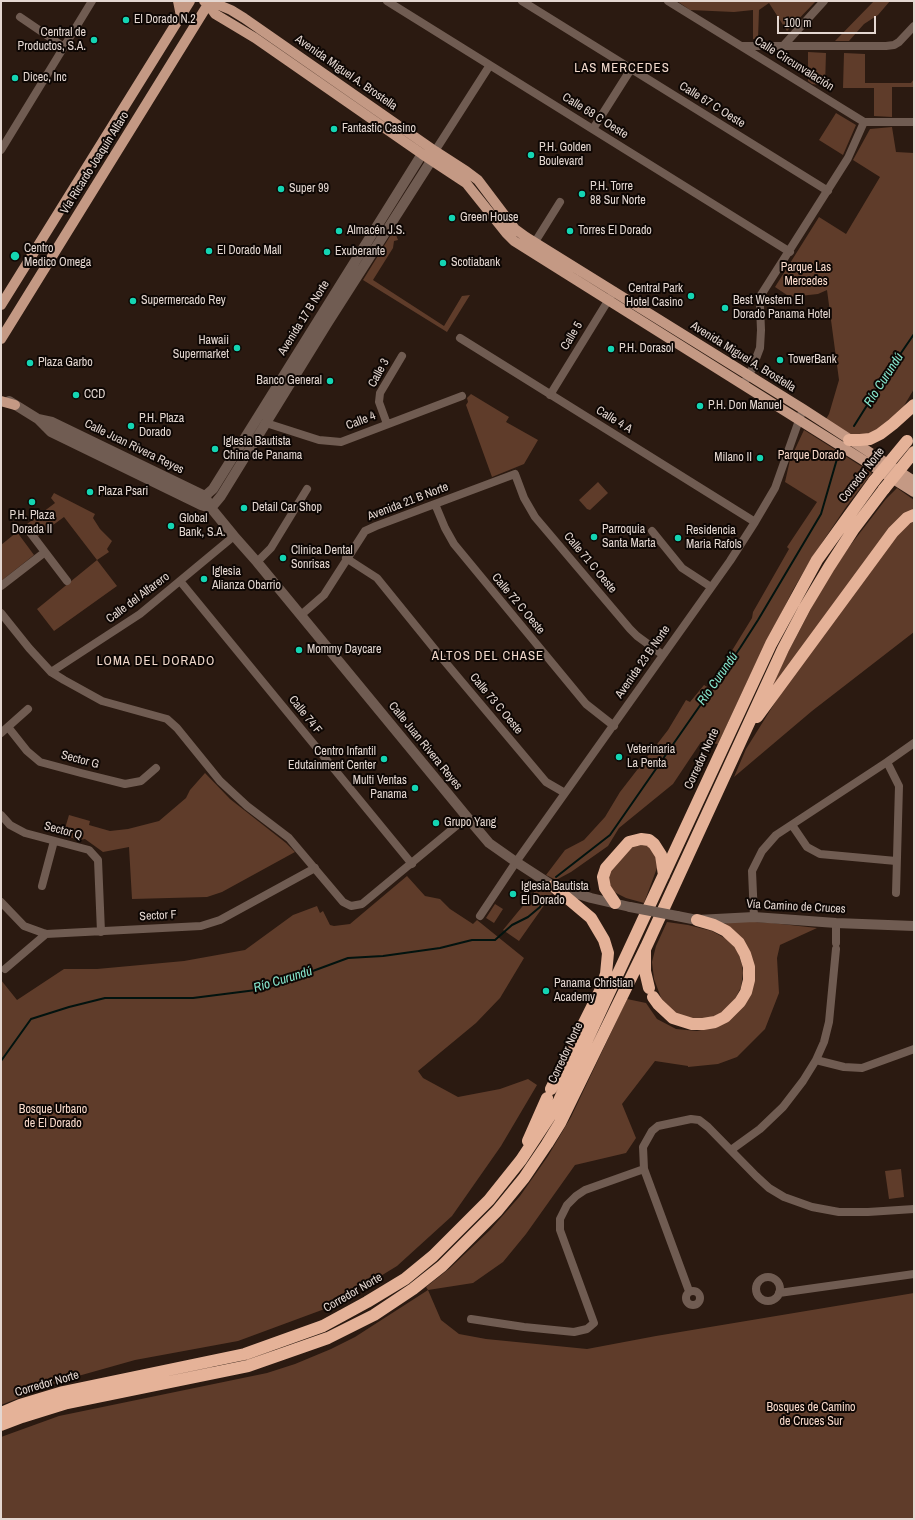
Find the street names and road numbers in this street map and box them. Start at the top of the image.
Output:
street label: Avenida Miguel A. Brostella [292,32,400,114]
street label: Calle Circunvalación [752,34,836,94]
street label: Calle 67 C Oeste [676,79,748,131]
street label: Calle 68 C Oeste [559,90,631,142]
street label: Vía Ricardo Joaquín Alfaro [58,109,132,217]
street label: Avenida 17 B Norte [275,278,333,358]
street label: Calle 5 [558,319,586,353]
street label: Avenida Miguel A. Brostella [688,319,798,395]
street label: Calle 3 [365,356,393,390]
street label: Calle 4 A [593,403,635,437]
street label: Calle 4 [344,409,378,433]
street label: Calle Juan Rivera Reyes [82,417,186,477]
street label: Corredor Norte [836,445,888,505]
street label: Avenida 21 B Norte [365,480,451,524]
street label: Calle 71 C Oeste [560,530,620,596]
street label: Calle del Alfarero [104,570,172,626]
street label: Calle 72 C Oeste [488,571,548,637]
street label: Avenida 23 B Norte [613,623,673,701]
street label: Calle 73 C Oeste [466,671,526,737]
street label: Calle 74 F [285,693,325,737]
street label: Calle Juan Rivera Reyes [385,699,465,793]
street label: Corredor Norte [682,726,722,792]
street label: Sector G [59,748,101,772]
street label: Sector Q [42,819,84,843]
street label: Vía Camino de Cruces [746,897,846,917]
street label: Sector F [139,908,177,924]
street label: Corredor Norte [546,1020,586,1086]
street label: Corredor Norte [321,1270,385,1316]
street label: Corredor Norte [13,1368,81,1400]

